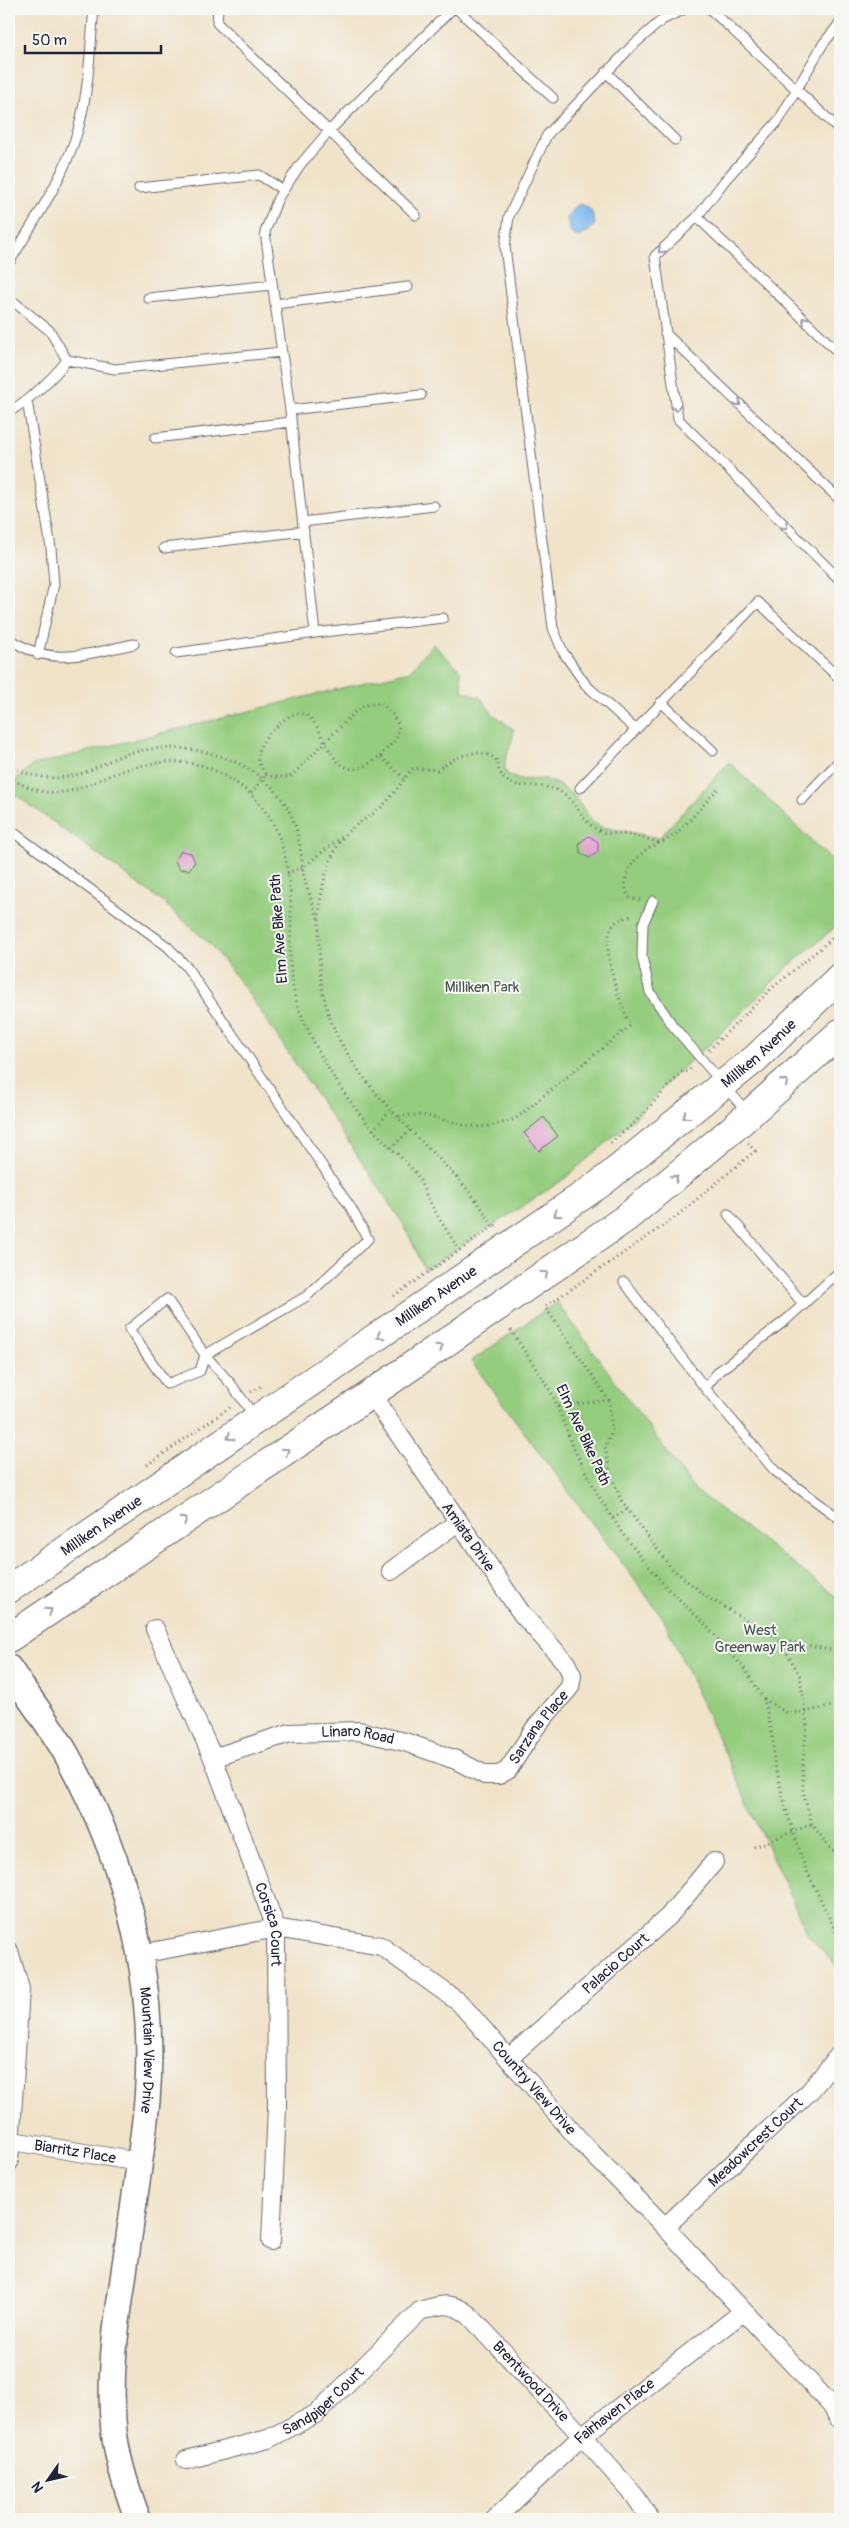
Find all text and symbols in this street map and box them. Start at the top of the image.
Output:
scale bar [25,22,161,54]
text: 50 m [32,31,67,50]
one-way arrow [658,244,667,253]
one-way arrow [802,317,811,326]
one-way arrow [733,397,742,406]
one-way arrow [670,405,681,413]
one-way arrow [780,520,789,529]
street label: Elm Ave Bike Path [266,874,292,984]
park label: Milliken Park [445,978,520,997]
street label: Milliken Avenue [717,1014,801,1092]
one-way arrow [780,1079,789,1088]
one-way arrow [683,1111,692,1119]
one-way arrow [670,1175,679,1184]
one-way arrow [553,1208,562,1217]
street label: Milliken Avenue [392,1261,481,1331]
one-way arrow [539,1271,549,1280]
one-way arrow [376,1330,385,1339]
one-way arrow [434,1344,444,1353]
street label: Elm Ave Bike Path [551,1381,615,1489]
one-way arrow [226,1430,235,1440]
one-way arrow [280,1448,289,1457]
street label: Milliken Avenue [57,1491,146,1560]
street label: Amiata Drive [437,1499,499,1576]
one-way arrow [178,1517,187,1526]
one-way arrow [43,1608,53,1617]
park label: West Greenway Park [714,1621,806,1657]
street label: Sarzana Place [505,1686,573,1768]
street label: Linaro Road [321,1721,396,1749]
street label: Corsica Court [250,1880,286,1967]
street label: Palacio Court [578,1928,654,1998]
street label: Mountain View Drive [135,1986,158,2115]
street label: Country View Drive [488,2037,581,2139]
street label: Meadowcrest Court [704,2093,807,2191]
street label: Biarritz Place [33,2135,118,2168]
street label: Brentwood Drive [488,2337,574,2426]
street label: Sandpiper Court [279,2362,368,2439]
street label: Fairhaven Place [570,2374,659,2448]
north arrow [22,2456,72,2506]
text: N [28,2478,47,2496]

